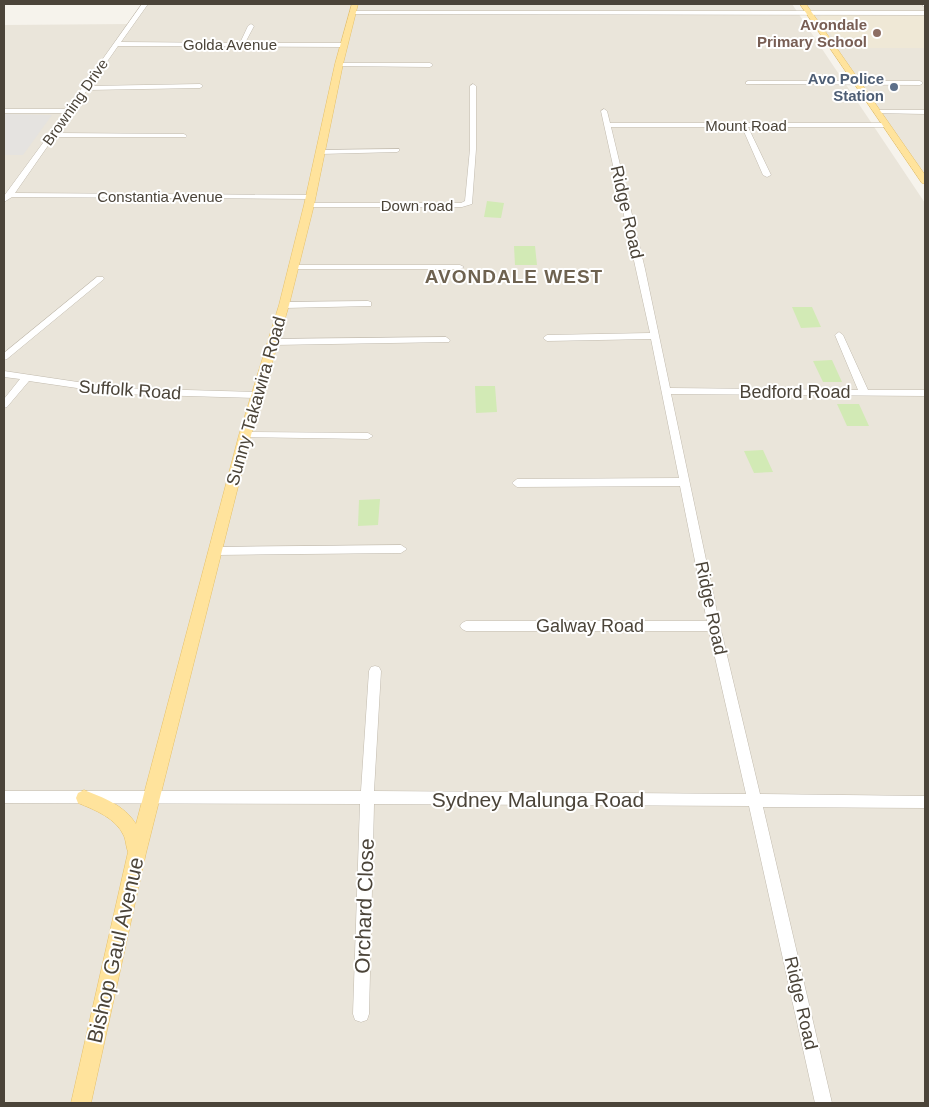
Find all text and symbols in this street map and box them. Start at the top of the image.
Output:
place label: Avondale Primary School [757,16,867,50]
marker: Avondale Primary School [871,27,883,39]
street label: Golda Avenue [183,36,277,53]
street label: Browning Drive [39,55,111,149]
place label: Avo Police Station [808,70,884,104]
marker: Avo Police Station [888,81,900,93]
street label: Mount Road [705,117,787,134]
street label: Ridge Road [607,163,647,261]
street label: Constantia Avenue [97,188,223,205]
street label: Down road [381,197,453,214]
district label: AVONDALE WEST [425,266,603,287]
street label: Sunny Takawira Road [222,314,290,488]
street label: Suffolk Road [78,376,182,404]
street label: Bedford Road [739,382,851,402]
street label: Ridge Road [691,559,731,657]
street label: Galway Road [536,616,644,636]
street label: Sydney Malunga Road [432,788,644,811]
street label: Orchard Close [350,838,378,974]
street label: Bishop Gaul Avenue [82,855,148,1045]
street label: Ridge Road [781,954,821,1052]

